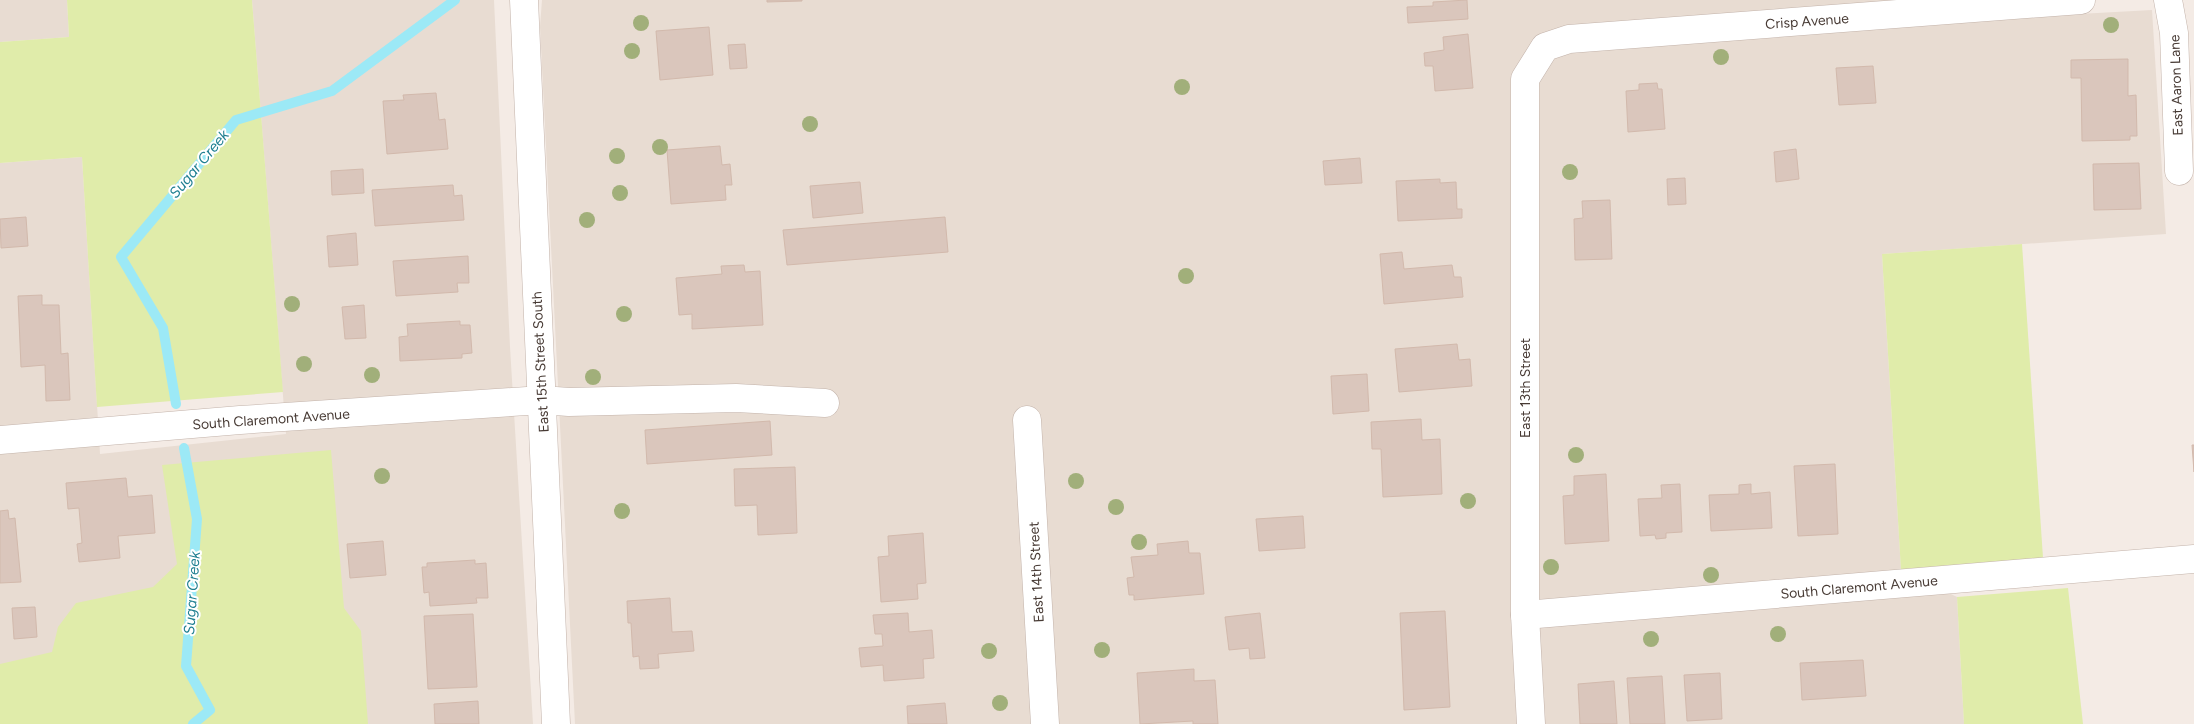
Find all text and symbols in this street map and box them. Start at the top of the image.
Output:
street label: Crisp Avenue [1765,10,1850,33]
street label: East Aaron Lane [2166,34,2187,136]
water label: Sugar Creek [165,126,233,202]
street label: East 15th Street South [528,291,553,433]
street label: East 13th Street [1517,338,1534,438]
street label: South Claremont Avenue [192,405,351,433]
street label: East 14th Street [1025,521,1048,623]
water label: Sugar Creek [180,550,204,635]
street label: South Claremont Avenue [1780,572,1939,603]

